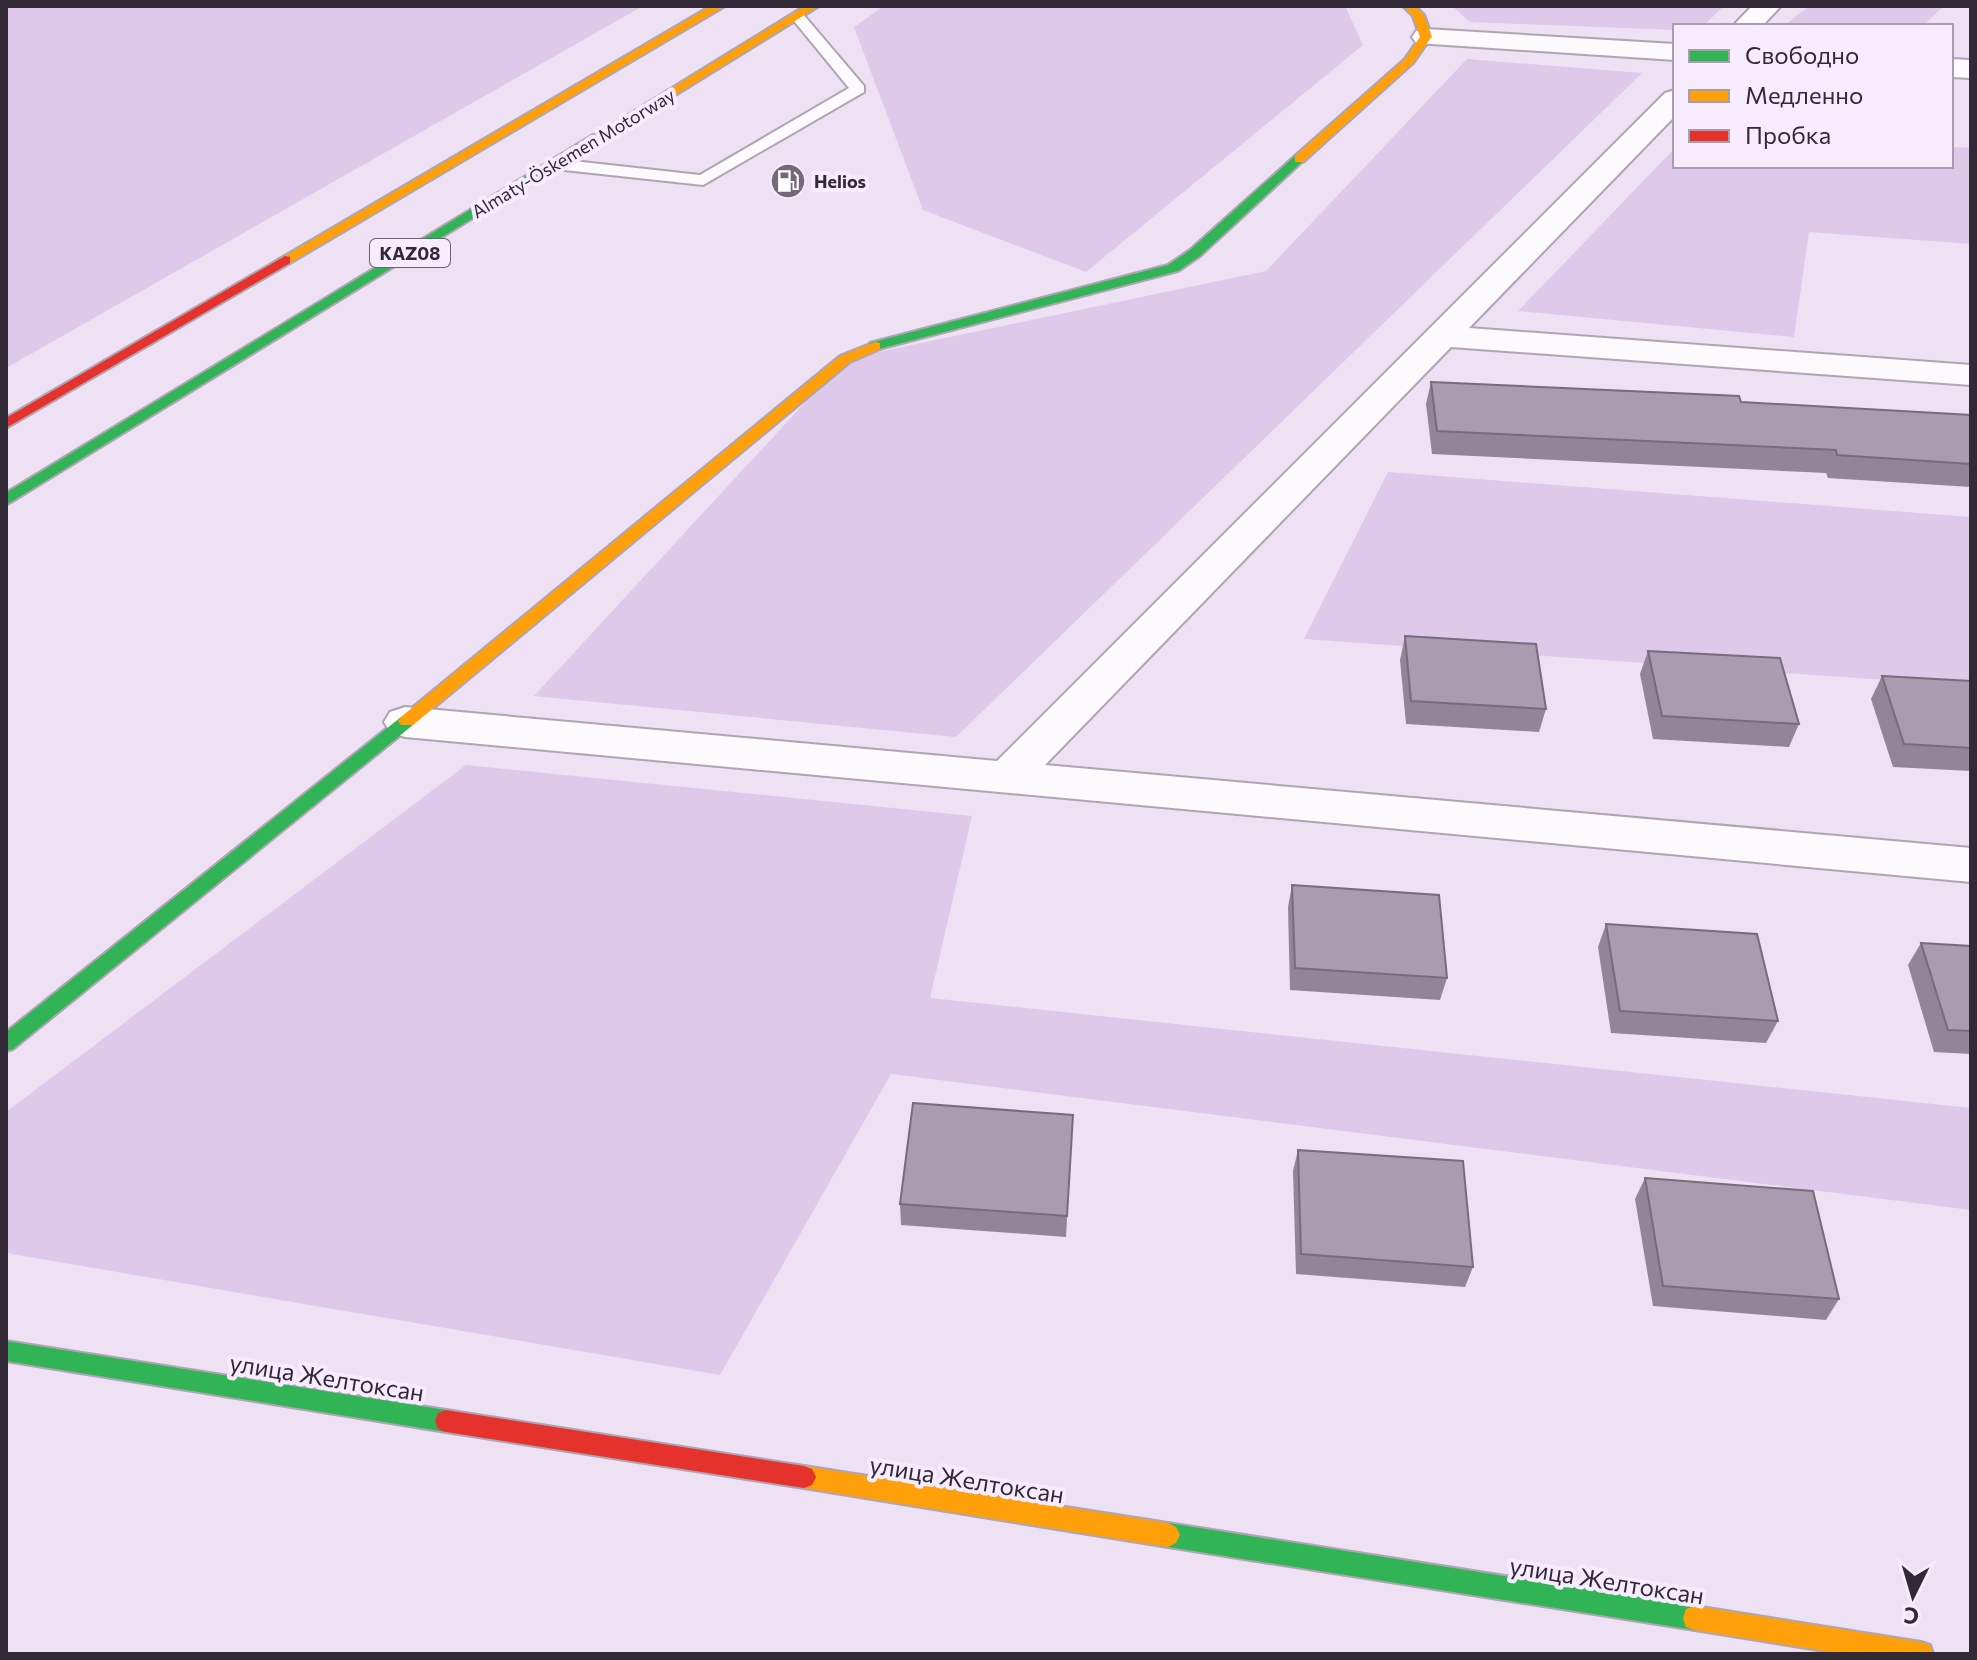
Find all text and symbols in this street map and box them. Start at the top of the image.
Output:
legend [1673,24,1953,168]
text: Свободно [1745,40,1859,69]
text: Медленно [1745,80,1863,109]
street label: Almaty-Öskemen Motorway [468,84,678,222]
text: Пробка [1745,120,1831,149]
fuel station icon: Helios [769,162,807,200]
place label: Helios [814,170,866,192]
road number: KAZ08 [370,239,450,267]
street label: улица Желтоксан [228,1347,426,1407]
street label: улица Желтоксан [868,1449,1066,1509]
street label: улица Желтоксан [1508,1550,1706,1610]
north arrow [1873,1556,1953,1636]
text: С [1903,1602,1920,1631]

